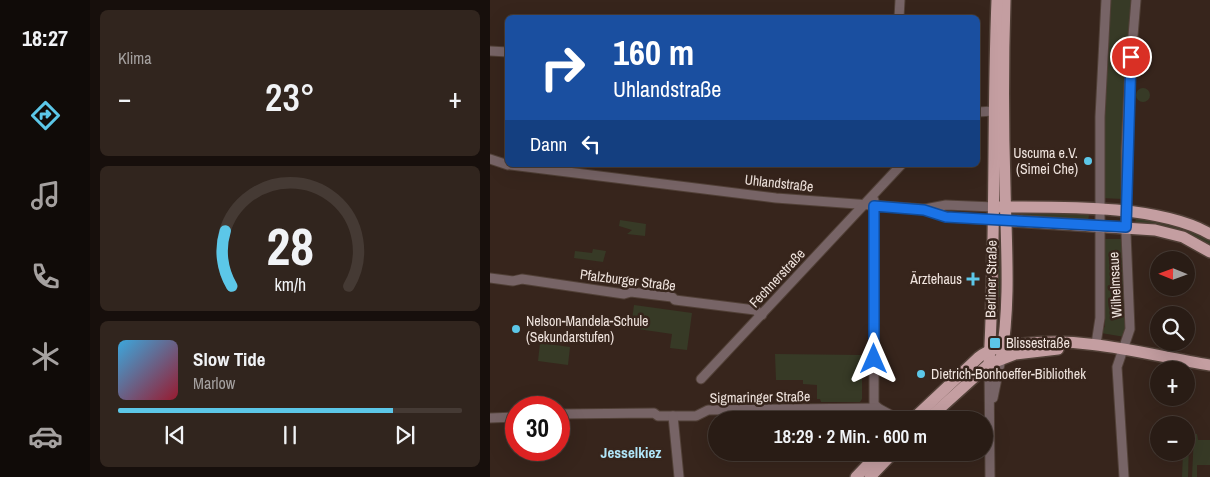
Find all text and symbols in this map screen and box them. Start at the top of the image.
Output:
text: 18:27 [22,23,68,53]
text: 160 m [613,29,694,76]
icon: right [530,35,595,100]
pin [1110,36,1152,78]
icon: arrive [1117,43,1145,71]
text: Klima [118,47,152,69]
text: 23° [265,72,315,123]
text: Uhlandstraße [613,74,721,104]
text: − [118,79,131,117]
text: + [449,79,462,117]
icon: directions [28,98,63,133]
icon: left [577,130,605,158]
text: Dann [530,131,567,157]
place label: Uscuma e.V. (Simei Che) [1013,144,1078,178]
marker: Uscuma e.V. (Simei Che) [1082,155,1094,167]
street label: Uhlandstraße [744,170,814,196]
icon: music [28,178,63,213]
text: 28 [266,211,314,281]
street label: Berliner Straße [981,240,1001,318]
street label: Fechnerstraße [745,245,809,311]
street label: Wilhelmsaue [1104,251,1126,319]
north arrow [1150,251,1195,296]
map controls [1150,251,1195,461]
icon: phone [28,259,63,294]
street label: Pfalzburger Straße [579,265,677,295]
place label: Ärztehaus [909,270,962,288]
marker: Ärztehaus [966,272,980,286]
text: km/h [274,273,306,297]
button: search [1150,306,1195,351]
place label: Nelson-Mandela-Schule (Sekundarstufen) [526,312,649,346]
marker: Nelson-Mandela-Schule (Sekundarstufen) [510,323,522,335]
position arrow [847,332,899,384]
place label: Blissestraße [1006,334,1070,352]
marker: Blissestraße [988,336,1002,350]
icon: climate [28,339,63,374]
text: Slow Tide [193,346,265,372]
button: + [1150,361,1195,406]
place label: Dietrich-Bonhoeffer-Bibliothek [931,365,1086,383]
marker: Dietrich-Bonhoeffer-Bibliothek [915,368,927,380]
text: Marlow [193,372,235,394]
street label: Sigmaringer Straße [709,387,811,407]
speed limit sign: 30 [505,396,570,461]
button: − [1150,416,1195,461]
icon: car [28,419,63,454]
icon: previous [161,421,189,449]
icon: pause [276,421,304,449]
icon: next [391,421,419,449]
text: 18:29 · 2 Min. · 600 m [774,423,927,449]
district label: Jesselkiez [601,442,661,463]

